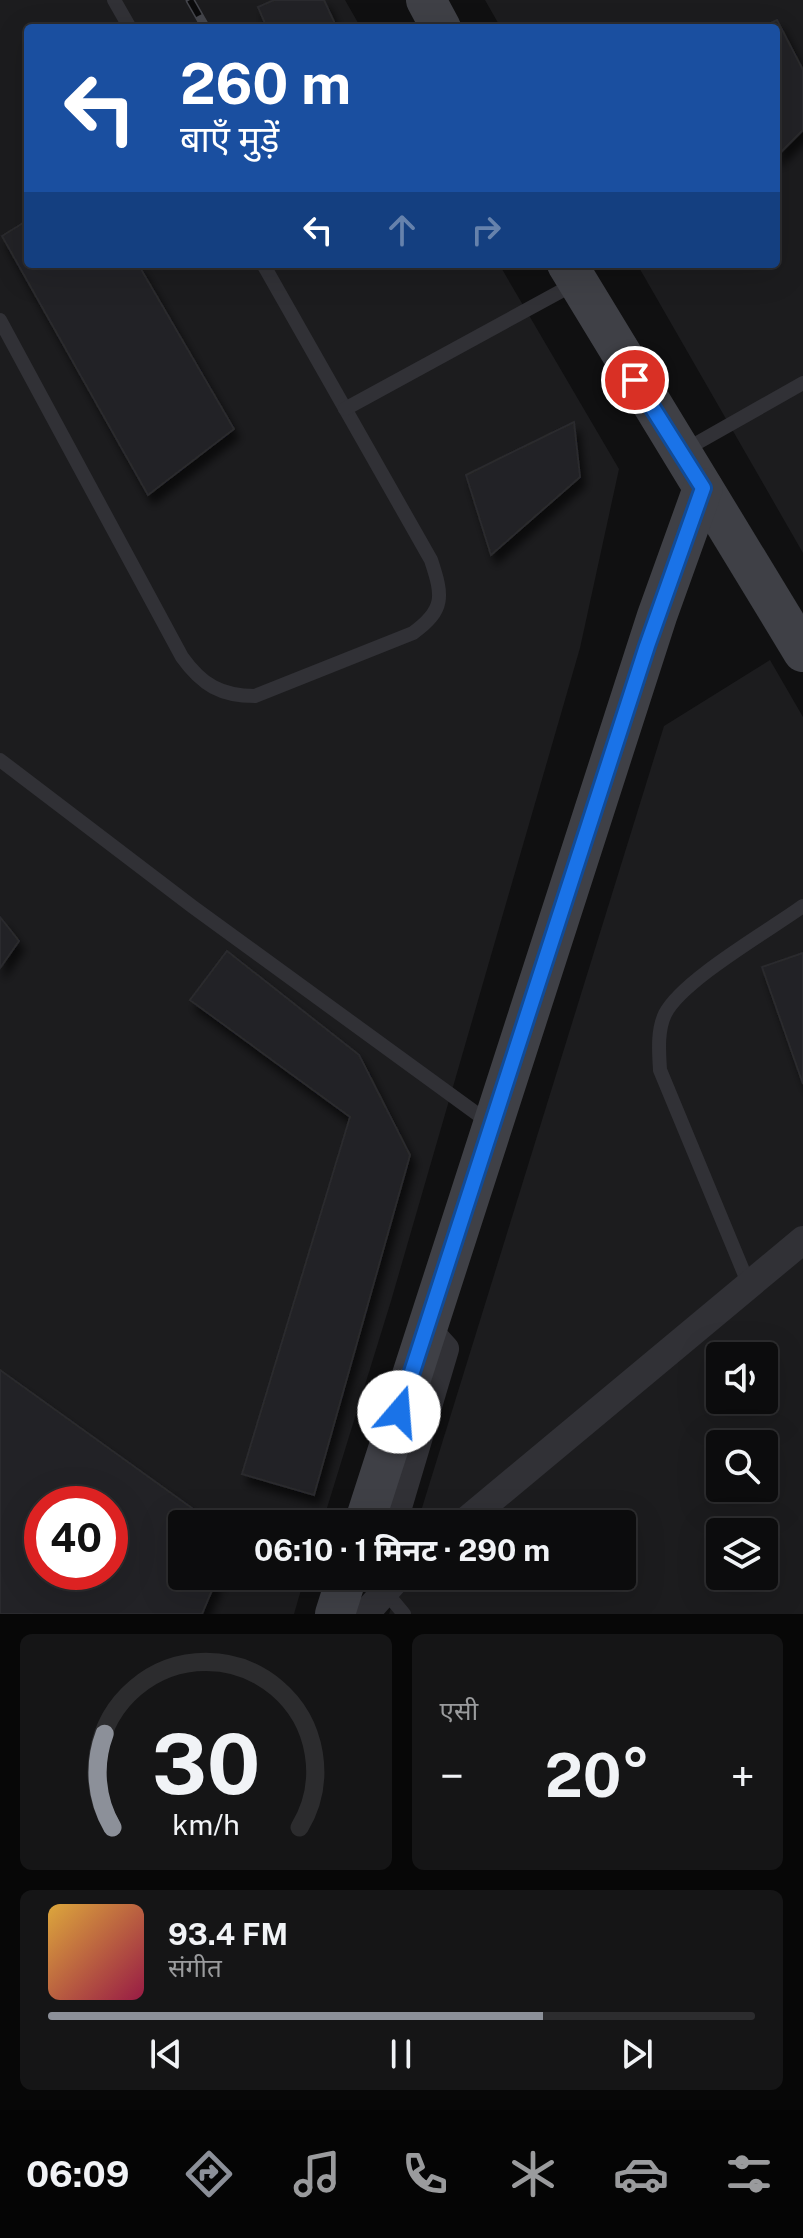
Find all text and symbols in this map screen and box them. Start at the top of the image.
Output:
text: 260 m [180,51,351,117]
icon: left [48,56,152,160]
text: बाएँ मुड़ें [180,118,279,160]
icon: left [296,208,340,252]
icon: ahead [380,208,424,252]
icon: right [464,208,508,252]
pin [601,346,669,414]
icon: arrive [613,358,657,402]
map controls [706,1342,778,1590]
button: sound [706,1342,778,1414]
position arrow [357,1370,441,1454]
button: search [706,1430,778,1502]
speed limit sign: 40 [24,1486,128,1590]
button: layers [706,1518,778,1590]
text: 06:10 · 1 मिनट · 290 m [254,1532,550,1568]
text: एसी [440,1695,478,1726]
text: 30 [151,1715,260,1813]
text: 20° [545,1740,650,1811]
text: − [440,1750,464,1802]
text: + [731,1750,755,1802]
text: km/h [172,1808,239,1841]
text: 93.4 FM [168,1916,288,1952]
text: संगीत [168,1952,222,1983]
icon: previous [144,2032,188,2076]
icon: pause [379,2032,423,2076]
icon: next [615,2032,659,2076]
icon: directions [181,2146,237,2202]
icon: music [289,2146,345,2202]
icon: phone [397,2146,453,2202]
icon: climate [505,2146,561,2202]
icon: car [613,2146,669,2202]
icon: filters [721,2146,777,2202]
text: 06:09 [26,2153,129,2195]

